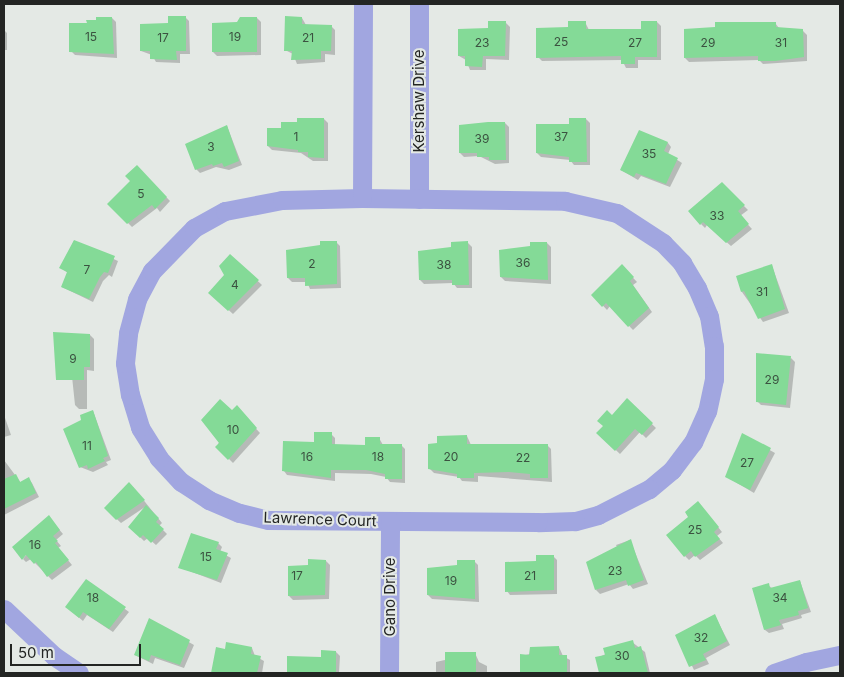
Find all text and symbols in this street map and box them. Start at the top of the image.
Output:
house number: 15 [85,30,97,44]
house number: 19 [229,30,241,44]
house number: 17 [157,31,169,45]
house number: 21 [302,31,314,45]
house number: 25 [554,35,568,49]
house number: 23 [475,36,489,50]
house number: 27 [628,36,642,50]
house number: 29 [701,36,715,50]
house number: 31 [775,36,787,50]
street label: Kershaw Drive [410,50,428,152]
house number: 1 [294,130,298,144]
house number: 37 [554,130,568,144]
house number: 39 [475,132,489,146]
house number: 3 [207,140,215,154]
house number: 35 [642,147,656,161]
house number: 5 [137,187,145,201]
house number: 33 [710,209,724,223]
house number: 36 [516,256,530,270]
house number: 2 [308,257,316,271]
house number: 38 [437,258,451,272]
house number: 7 [84,263,90,277]
house number: 4 [231,278,239,292]
house number: 31 [756,285,768,299]
house number: 9 [69,352,77,366]
house number: 29 [765,373,779,387]
house number: 10 [227,423,239,437]
house number: 11 [82,439,92,453]
house number: 16 [301,450,313,464]
house number: 18 [372,450,384,464]
house number: 20 [444,450,458,464]
house number: 22 [516,451,530,465]
house number: 27 [740,456,754,470]
street label: Lawrence Court [263,508,377,530]
house number: 25 [688,523,702,537]
house number: 16 [29,538,41,552]
house number: 15 [200,550,212,564]
street label: Gano Drive [381,558,399,636]
house number: 23 [608,564,622,578]
house number: 17 [291,569,303,583]
house number: 21 [524,569,536,583]
house number: 19 [445,574,457,588]
house number: 18 [87,591,99,605]
house number: 34 [772,591,788,605]
house number: 32 [694,631,708,645]
scale bar [12,634,144,666]
text: 50 m [18,643,54,662]
house number: 30 [615,649,629,663]

